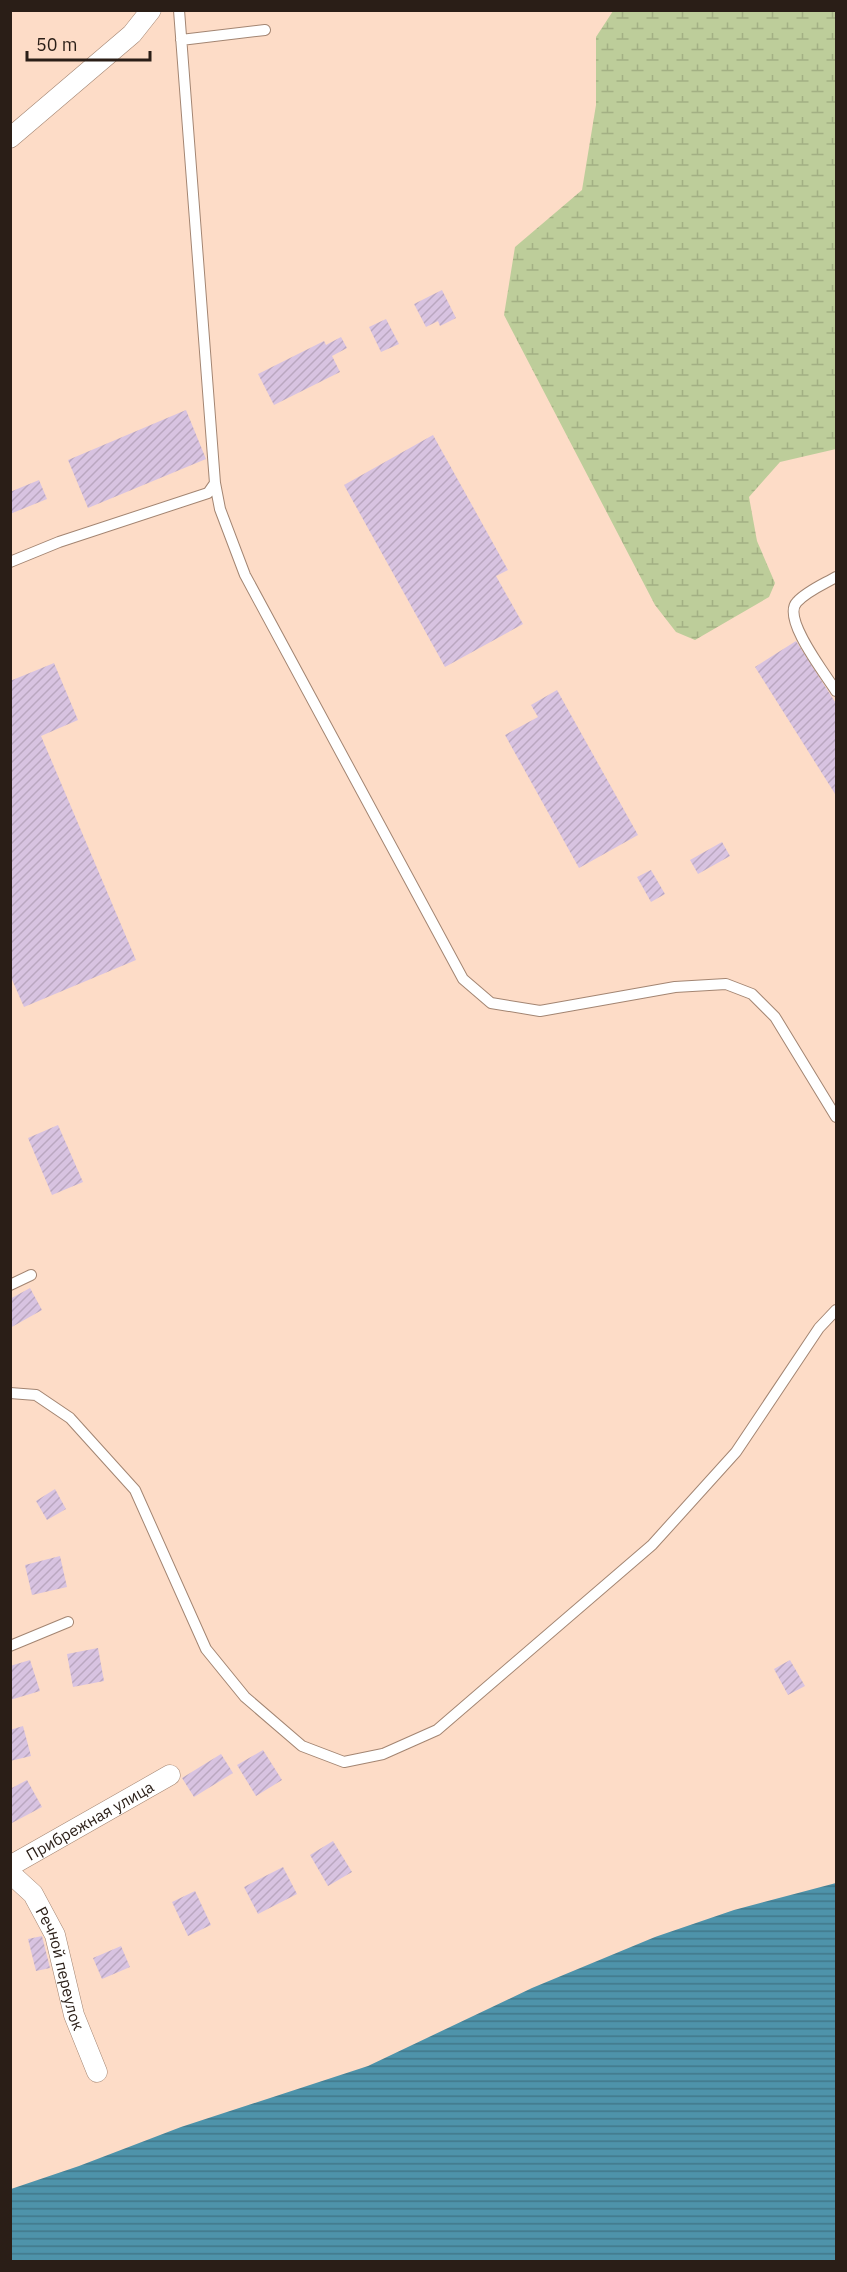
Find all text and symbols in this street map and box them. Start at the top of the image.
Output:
scale bar [27,24,150,62]
text: 50 m [36,33,78,56]
street label: Прибрежная улица [22,1776,158,1865]
street label: Речной переулок [31,1903,89,2033]

